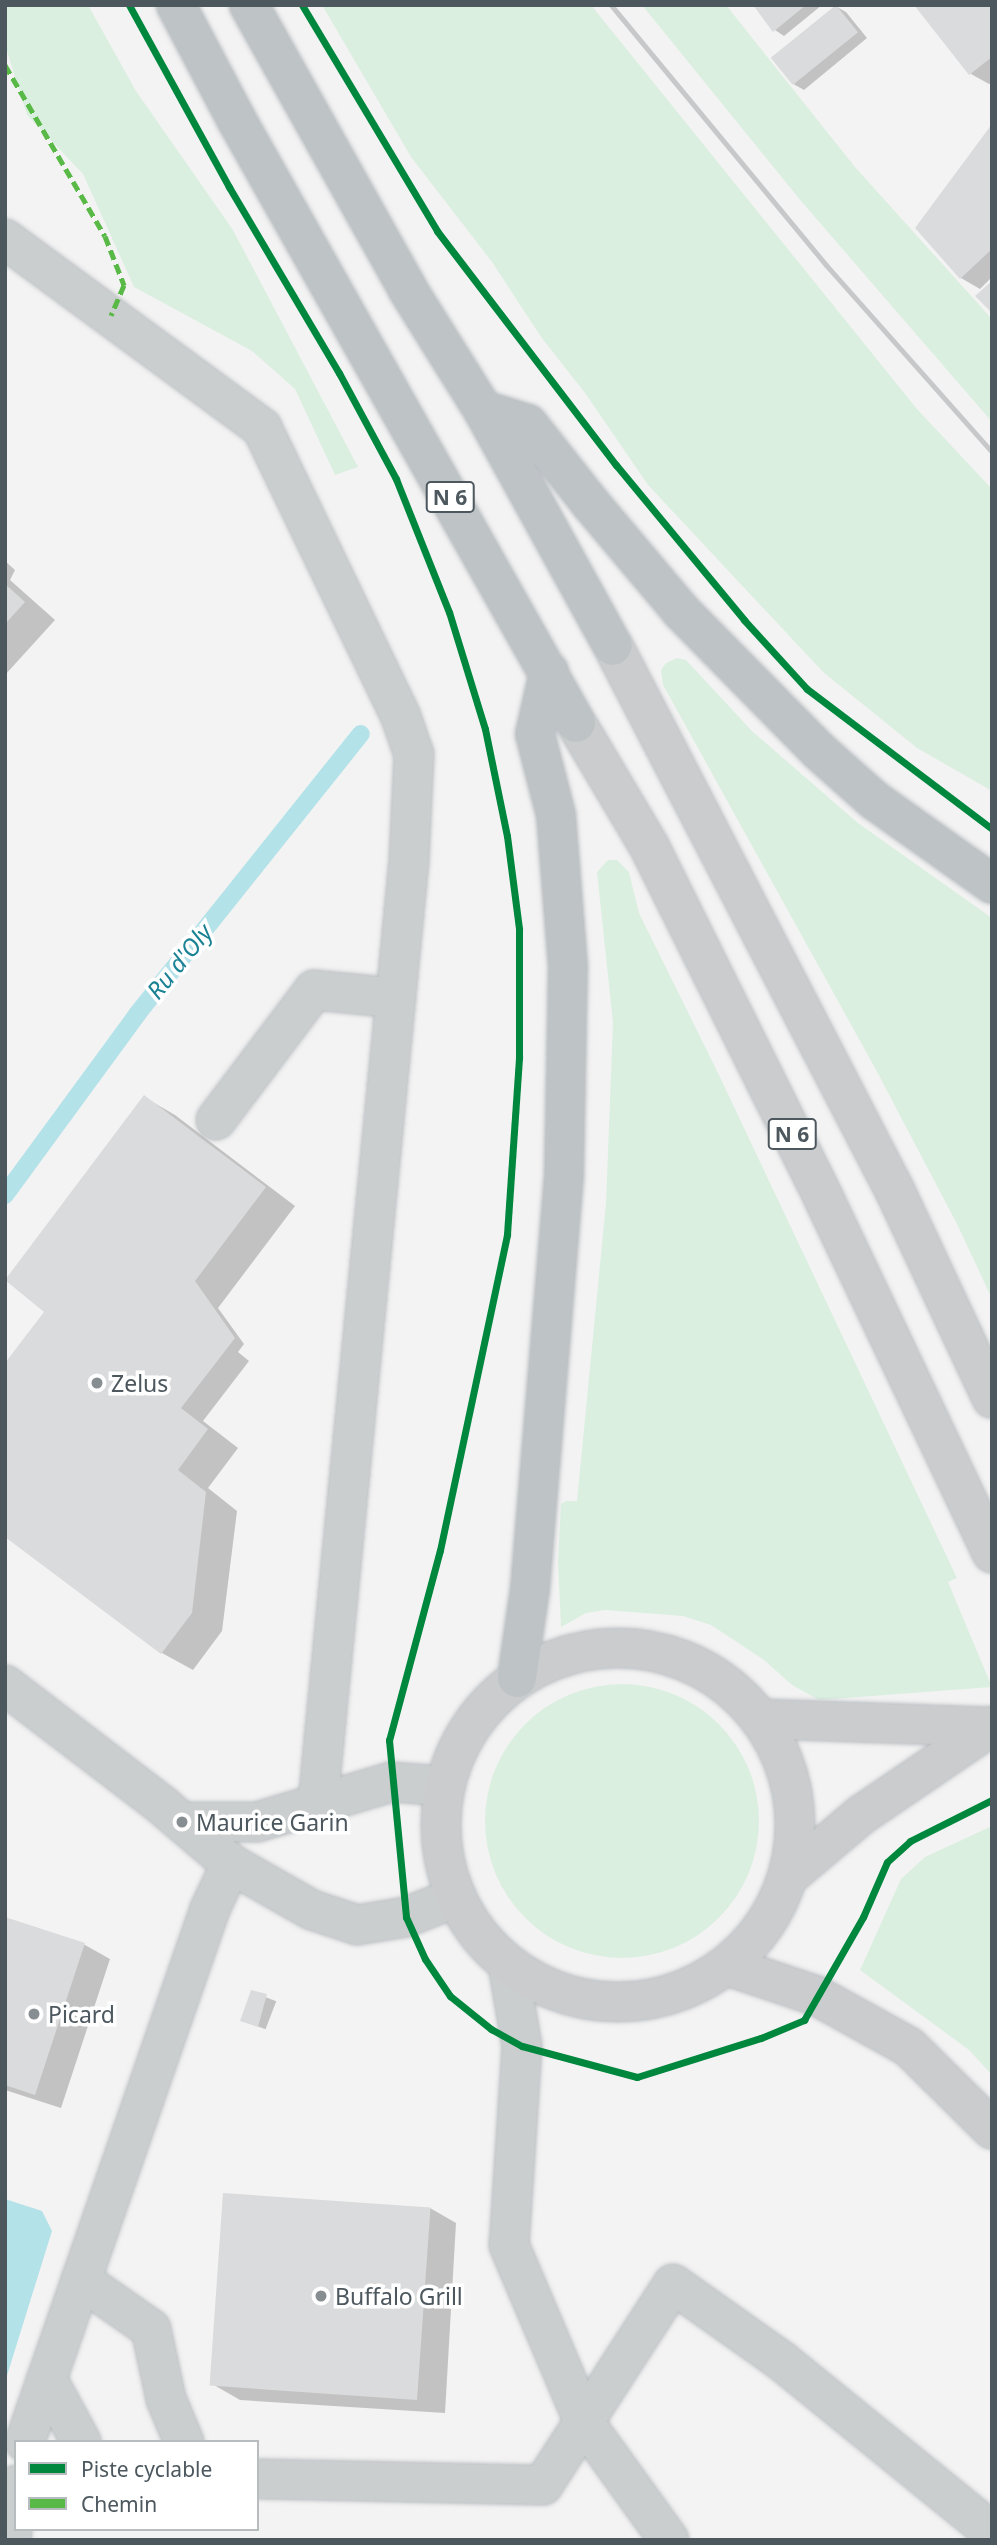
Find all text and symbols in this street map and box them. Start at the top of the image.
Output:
road number: N 6 [426,480,475,514]
water label: Ru d'Oly [140,918,218,1004]
road number: N 6 [768,1116,816,1152]
place label: Zelus [111,1369,168,1397]
marker: Zelus [89,1375,105,1391]
place label: Maurice Garin [196,1808,349,1836]
marker: Maurice Garin [174,1814,190,1830]
place label: Picard [48,2000,115,2028]
marker: Picard [26,2006,42,2022]
place label: Buffalo Grill [335,2282,463,2310]
marker: Buffalo Grill [313,2288,329,2304]
legend [14,2440,259,2531]
text: Piste cyclable [81,2455,212,2483]
text: Chemin [81,2490,157,2518]

